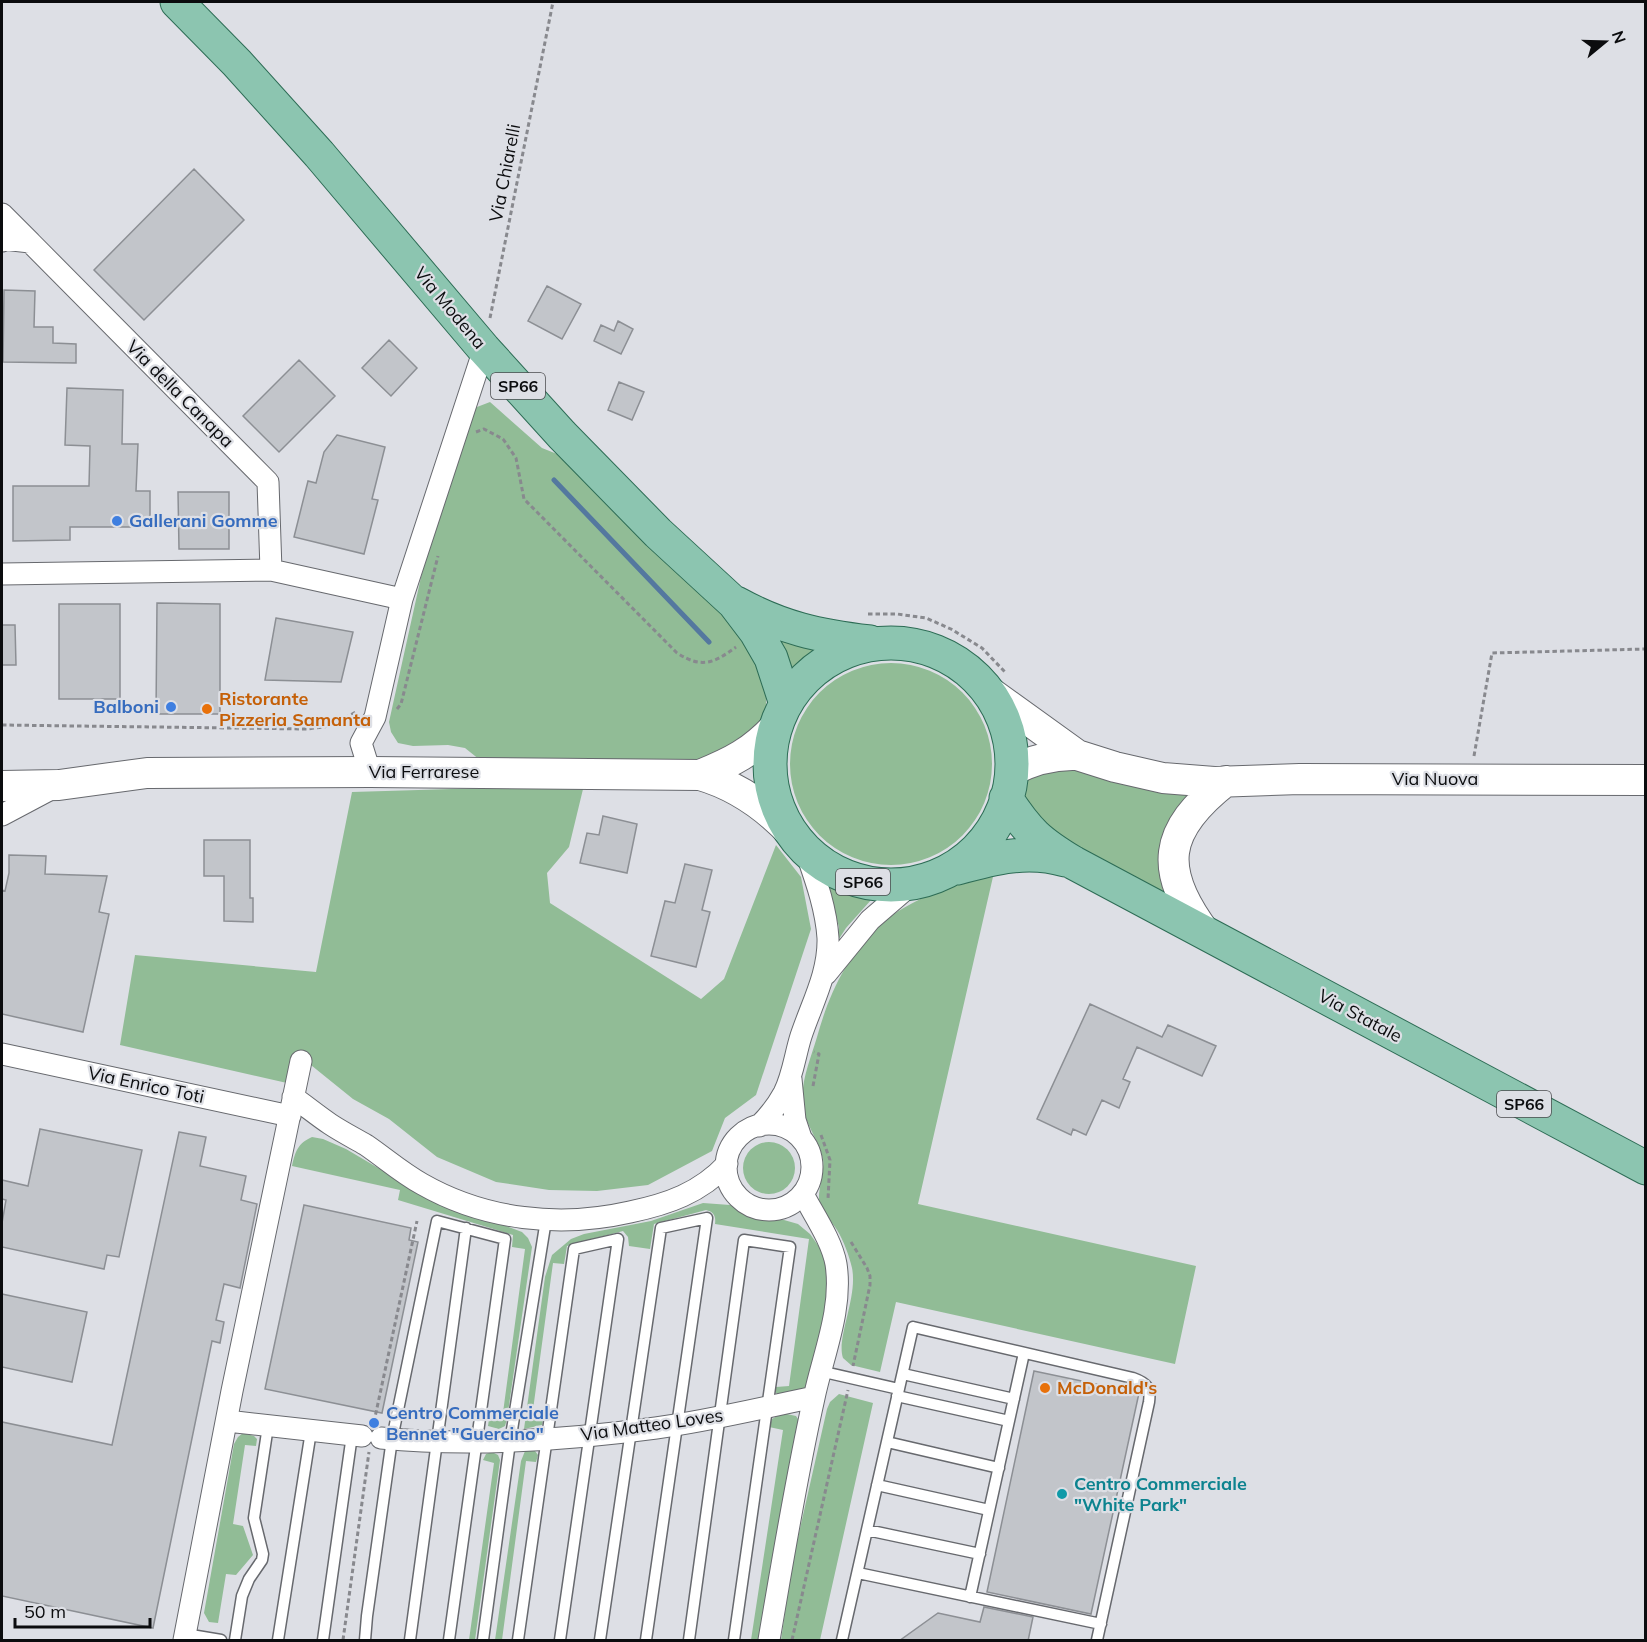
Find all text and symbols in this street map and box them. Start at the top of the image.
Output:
north arrow [1575,12,1635,72]
text: N [1608,28,1631,46]
street label: Via Chiarelli [484,122,525,224]
street label: Via Modena [409,262,491,353]
street label: Via della Canapa [122,335,239,452]
road number: SP66 [491,373,545,399]
place label: Gallerani Gomme [129,509,278,532]
marker: Gallerani Gomme [110,514,124,528]
place label: Ristorante Pizzeria Samanta [219,687,371,731]
place label: Balboni [93,695,159,718]
marker: Balboni [164,700,178,714]
marker: Ristorante Pizzeria Samanta [200,702,214,716]
street label: Via Ferrarese [369,760,479,783]
street label: Via Nuova [1392,767,1478,790]
road number: SP66 [836,869,890,895]
street label: Via Statale [1314,984,1406,1047]
street label: Via Enrico Toti [86,1061,206,1108]
road number: SP66 [1497,1091,1551,1117]
place label: McDonald's [1057,1376,1157,1399]
marker: McDonald's [1038,1381,1052,1395]
place label: Centro Commerciale Bennet "Guercino" [386,1401,559,1445]
street label: Via Matteo Loves [579,1403,725,1446]
marker: Centro Commerciale Bennet "Guercino" [367,1416,381,1430]
place label: Centro Commerciale "White Park" [1074,1472,1247,1516]
marker: Centro Commerciale "White Park" [1055,1487,1069,1501]
scale bar [15,1591,150,1629]
text: 50 m [24,1600,66,1623]

